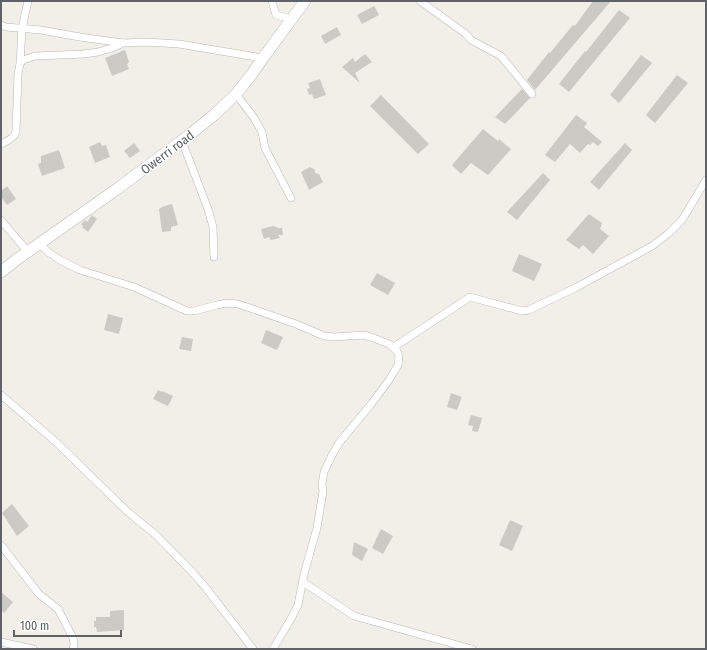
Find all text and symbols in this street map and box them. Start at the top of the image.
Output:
street label: Owerri road [138,128,197,177]
scale bar [14,612,121,638]
text: 100 m [20,619,49,633]

